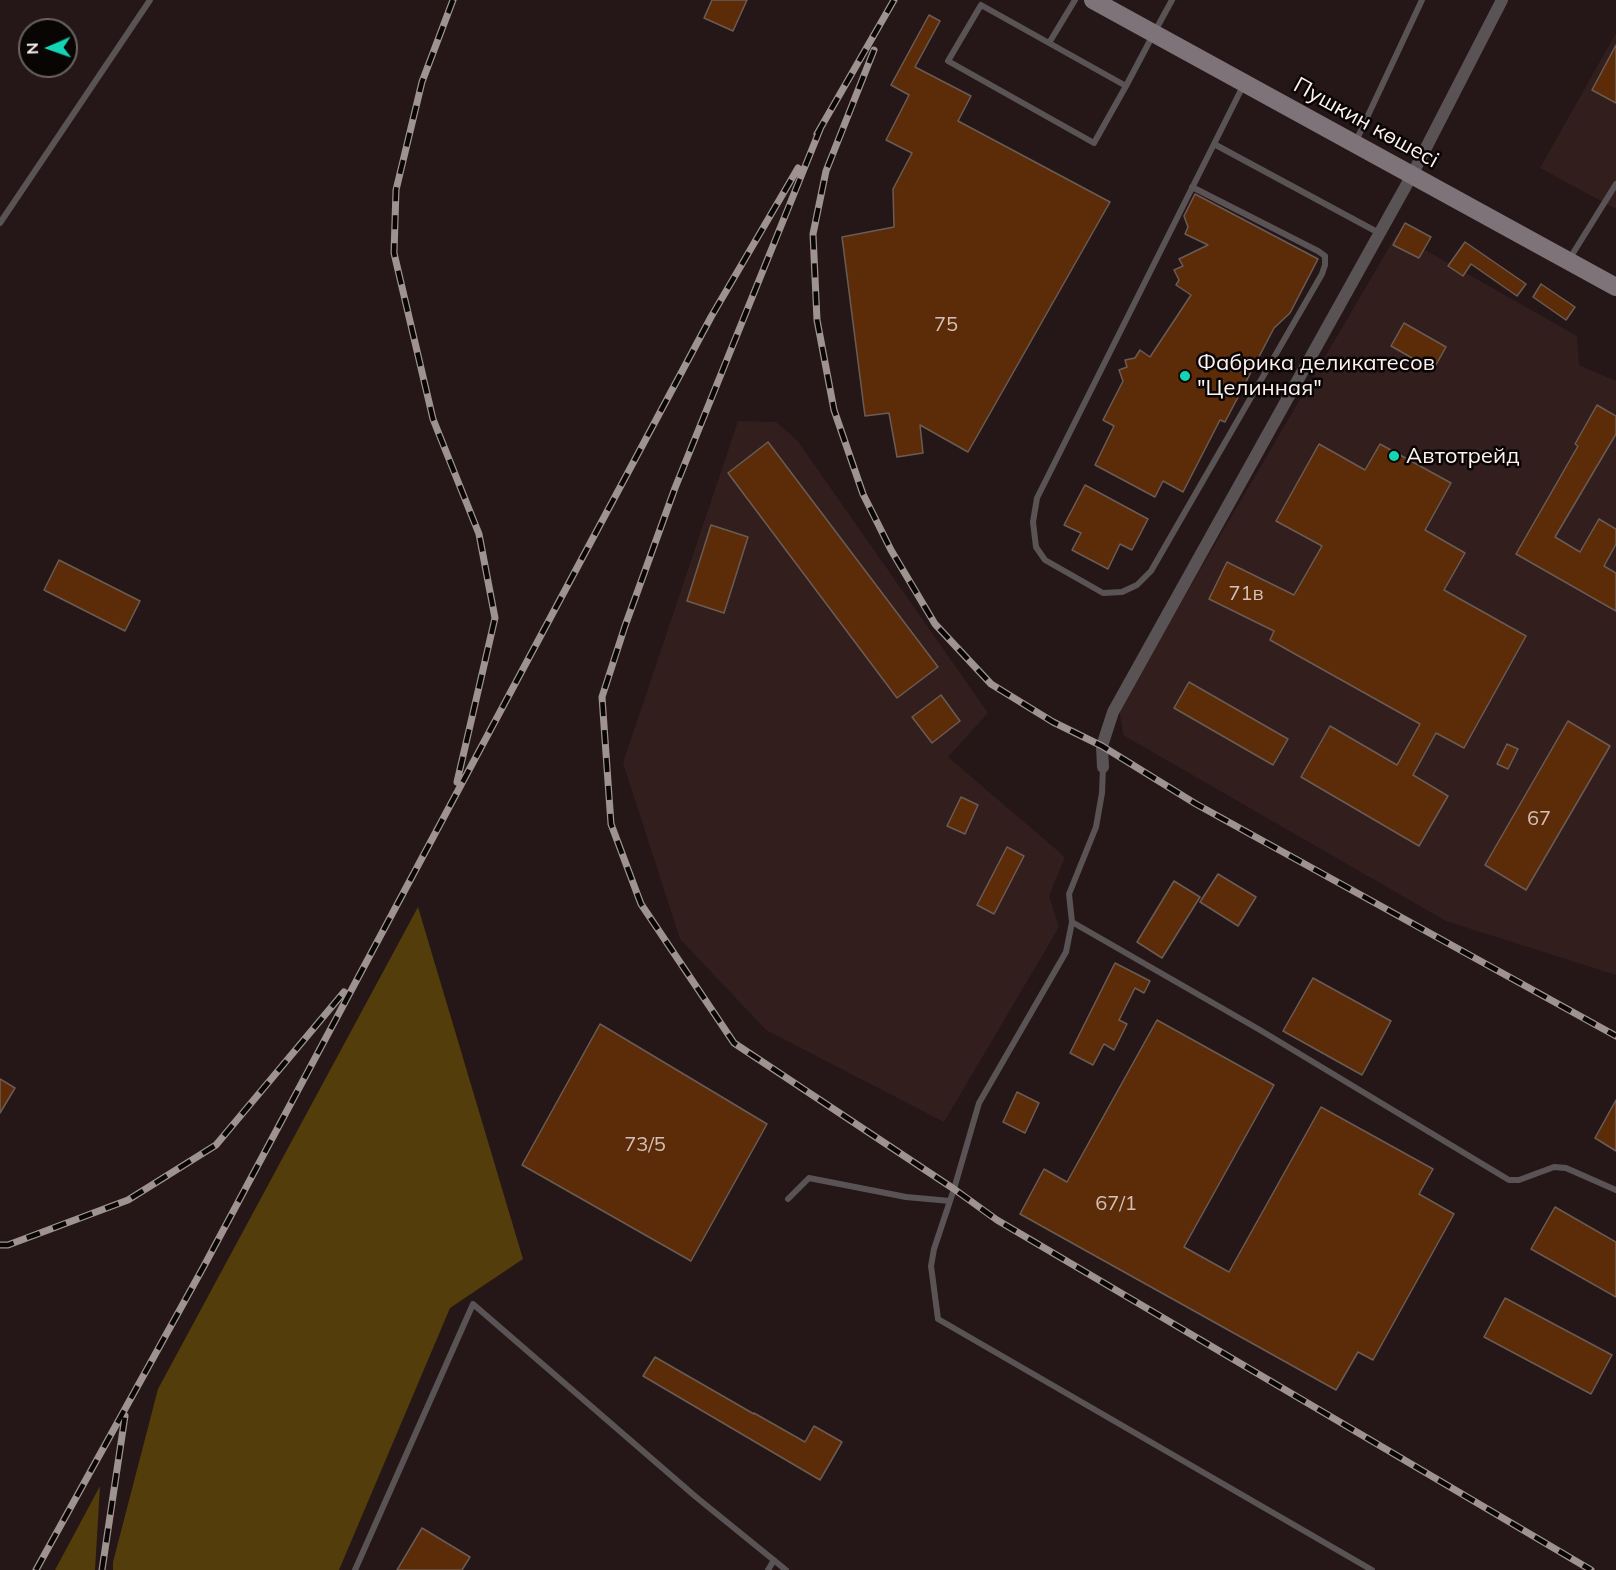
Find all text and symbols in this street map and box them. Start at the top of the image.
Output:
north arrow [18,18,78,78]
text: N [22,42,42,55]
street label: Пушкин көшесі [1289,72,1443,174]
house number: 75 [934,313,958,337]
place label: Фабрика деликатесов "Целинная" [1197,350,1435,402]
marker: Фабрика деликатесов "Целинная" [1178,369,1192,383]
place label: Автотрейд [1406,443,1520,469]
marker: Автотрейд [1387,449,1401,463]
house number: 71в [1228,582,1264,606]
house number: 67 [1527,807,1551,831]
house number: 73/5 [624,1133,666,1157]
house number: 67/1 [1095,1192,1137,1216]

